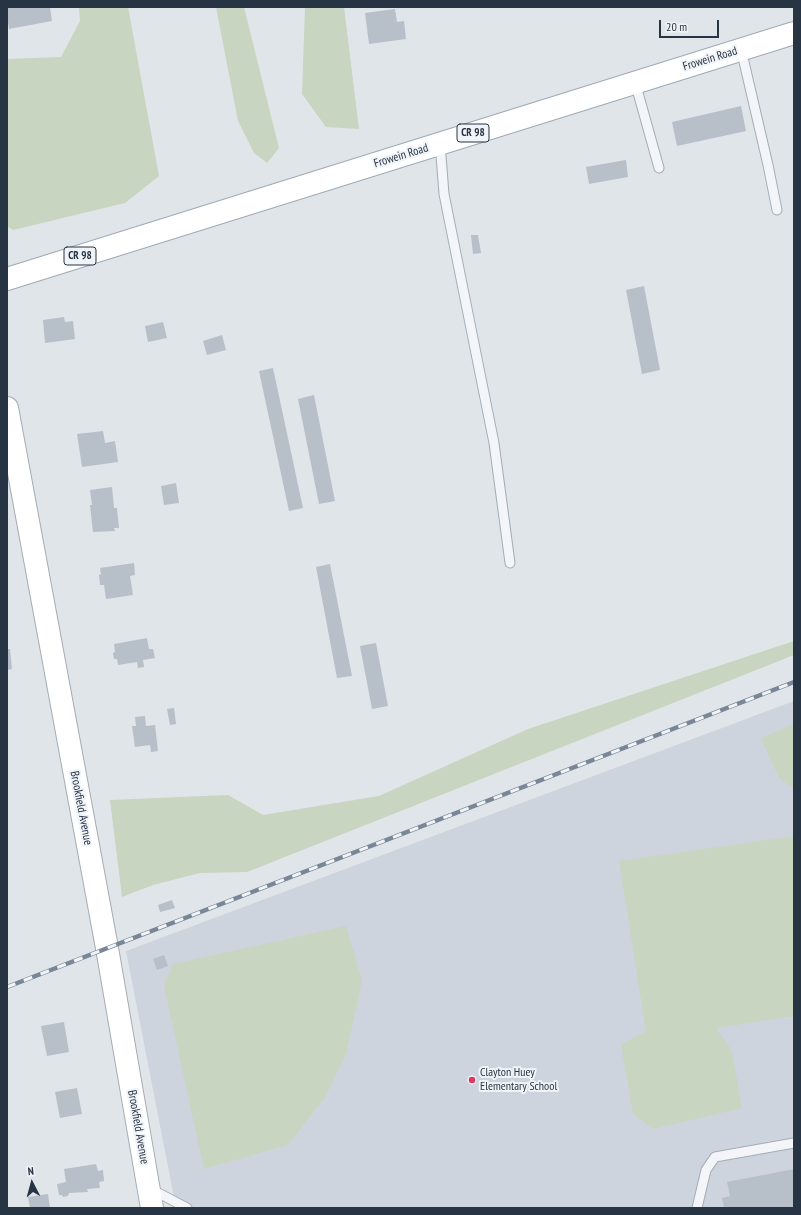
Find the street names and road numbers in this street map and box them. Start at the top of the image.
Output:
street label: Frowein Road [681,44,739,74]
road number: CR 98 [457,124,489,142]
street label: Frowein Road [372,141,430,171]
road number: CR 98 [64,247,96,265]
street label: Brookfield Avenue [67,770,95,846]
street label: Brookfield Avenue [124,1089,152,1165]

